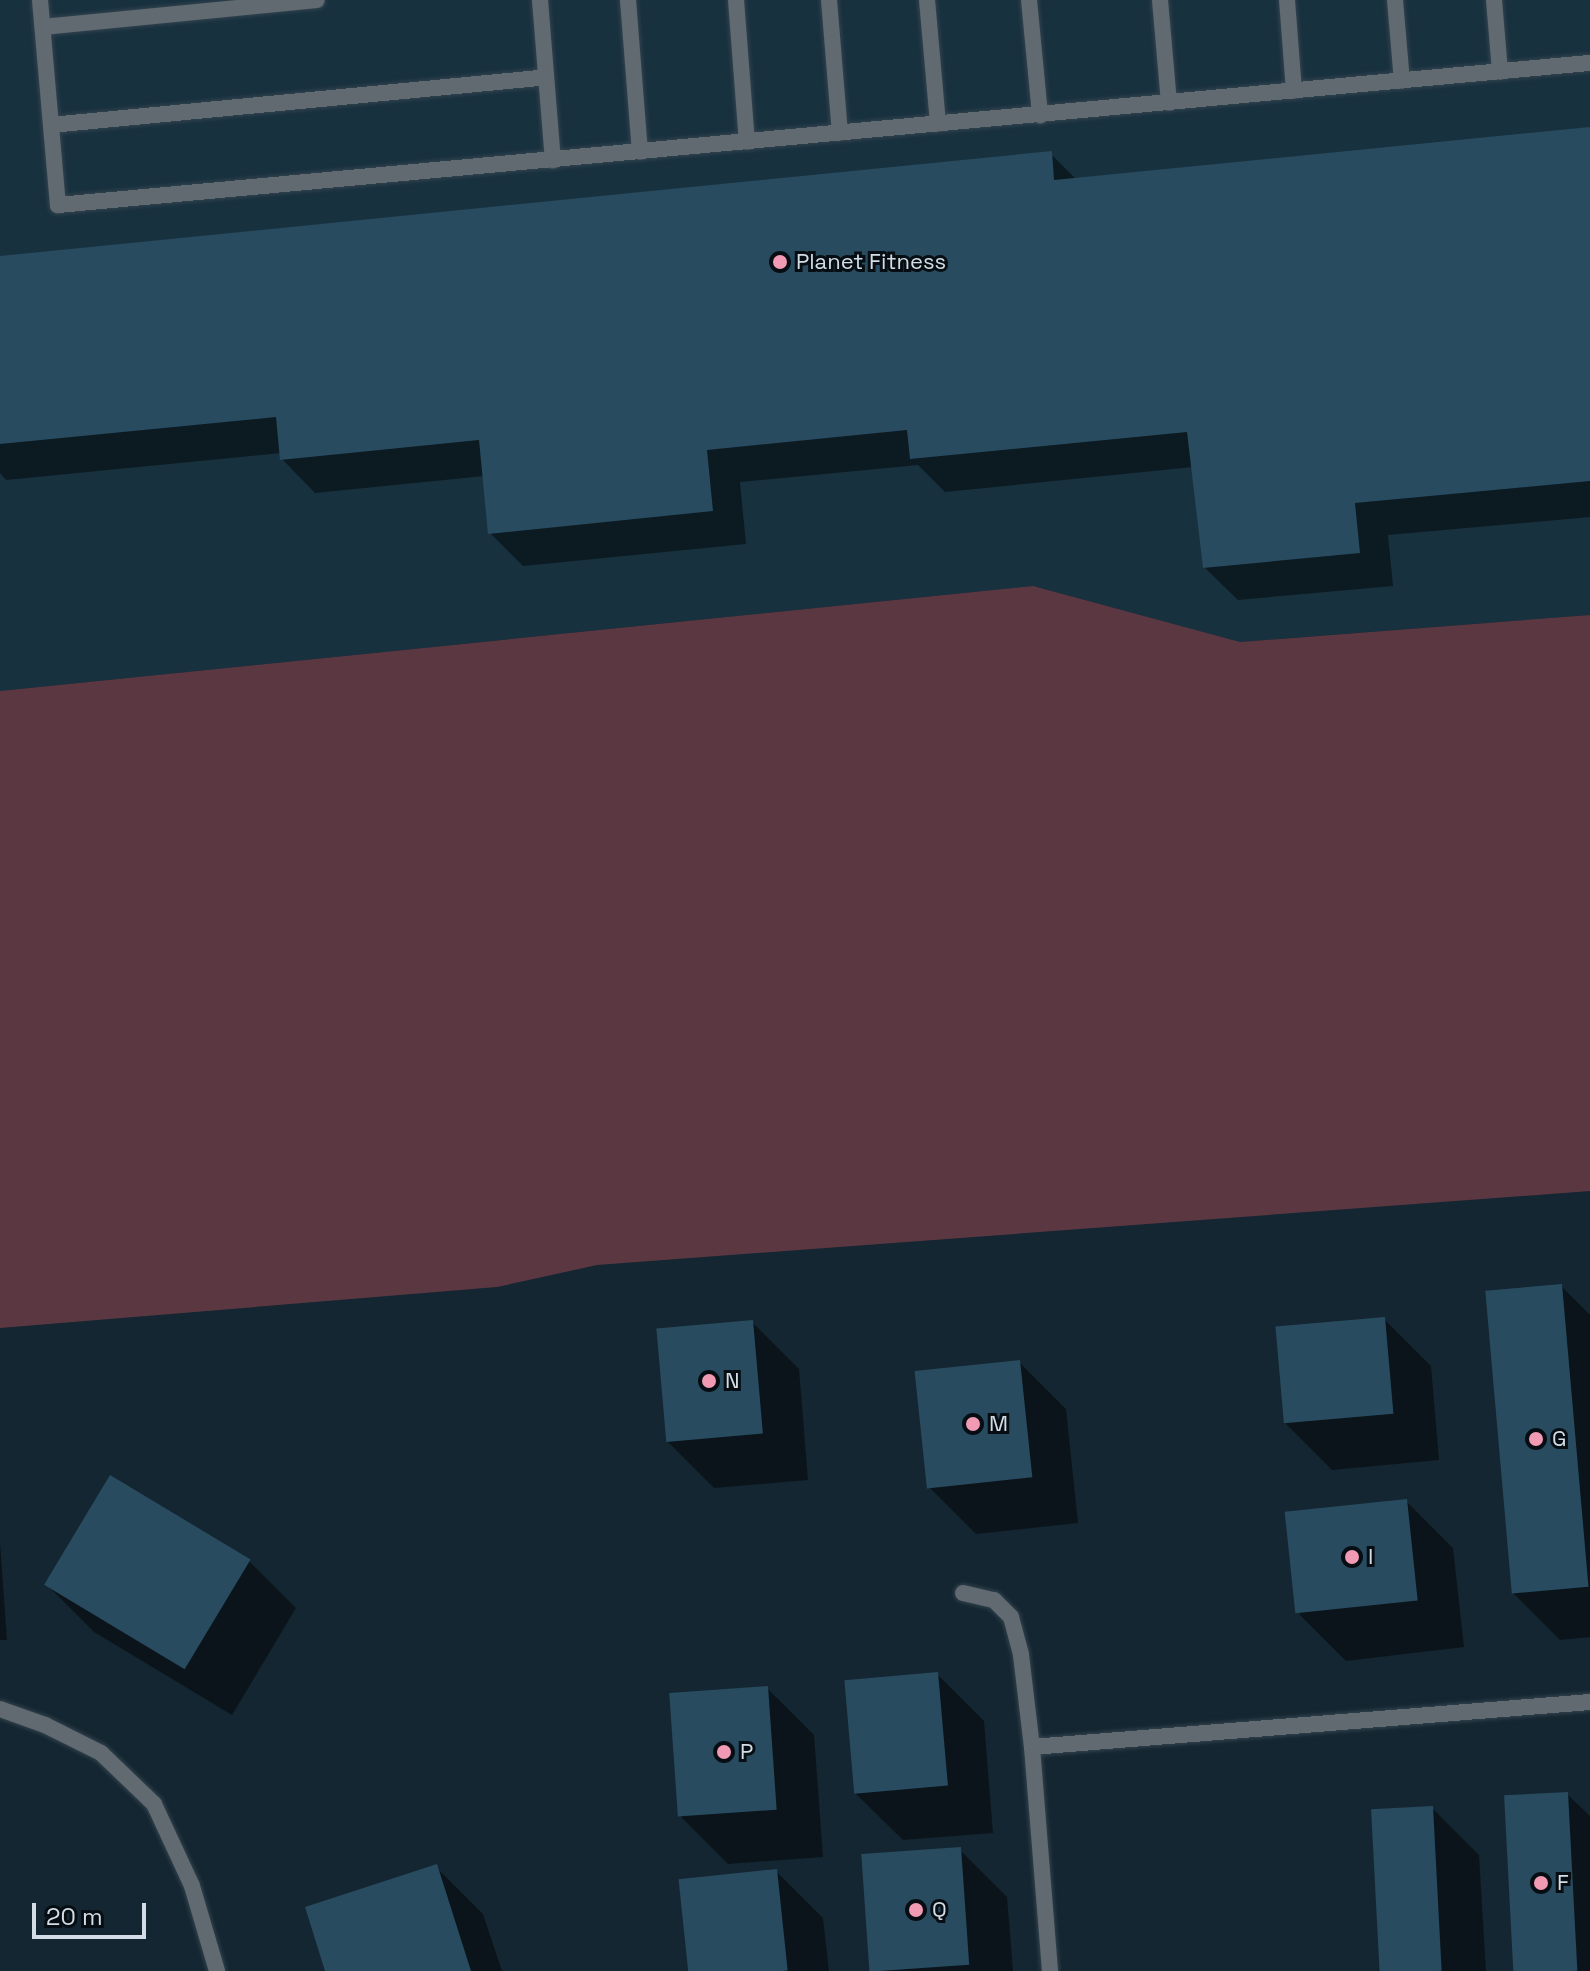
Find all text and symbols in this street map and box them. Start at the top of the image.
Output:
place label: Planet Fitness [796,249,946,275]
marker: Planet Fitness [771,253,789,271]
place label: N [725,1368,740,1394]
marker: N [700,1372,718,1390]
place label: M [989,1411,1008,1437]
marker: M [964,1415,982,1433]
place label: G [1552,1426,1567,1452]
marker: G [1527,1430,1545,1448]
place label: I [1368,1544,1373,1570]
marker: I [1343,1548,1361,1566]
place label: P [740,1739,753,1765]
marker: P [715,1743,733,1761]
place label: F [1557,1870,1569,1896]
marker: F [1532,1874,1550,1892]
scale bar [36,1887,150,1937]
place label: Q [932,1897,947,1923]
text: 20 m [46,1901,103,1932]
marker: Q [907,1901,925,1919]

